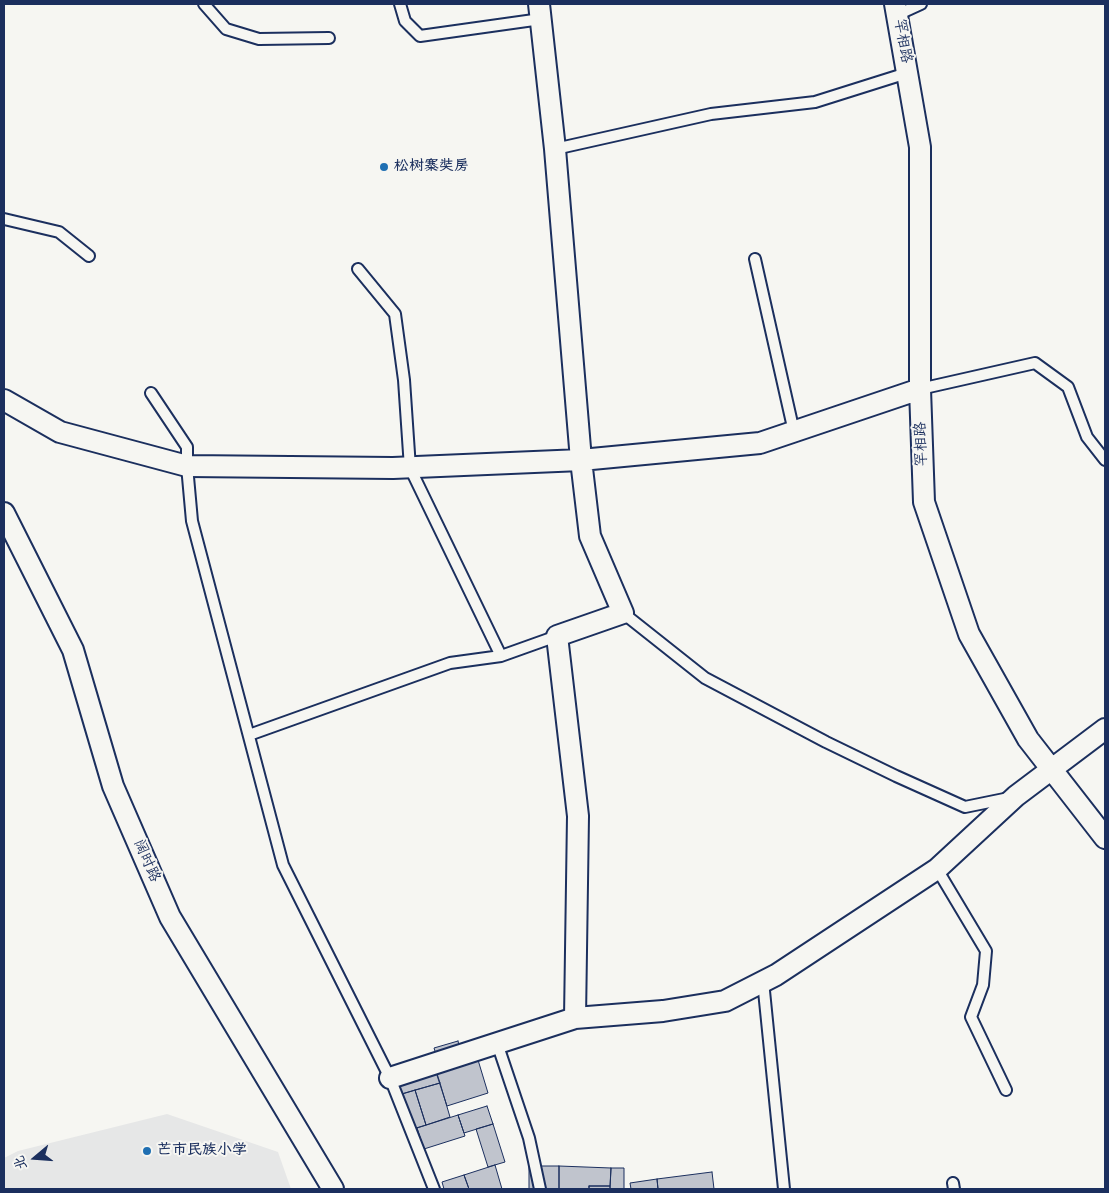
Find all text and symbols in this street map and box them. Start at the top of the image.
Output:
street label: 罕相路 [889,17,915,65]
place label: 松树寨奘房 [394,158,469,176]
marker: 松树寨奘房 [378,161,390,173]
street label: 罕相路 [912,421,932,467]
street label: 阔时路 [129,837,163,885]
north arrow [10,1133,60,1183]
place label: 芒市民族小学 [157,1142,247,1160]
marker: 芒市民族小学 [141,1145,153,1157]
text: 北 [10,1153,31,1172]

